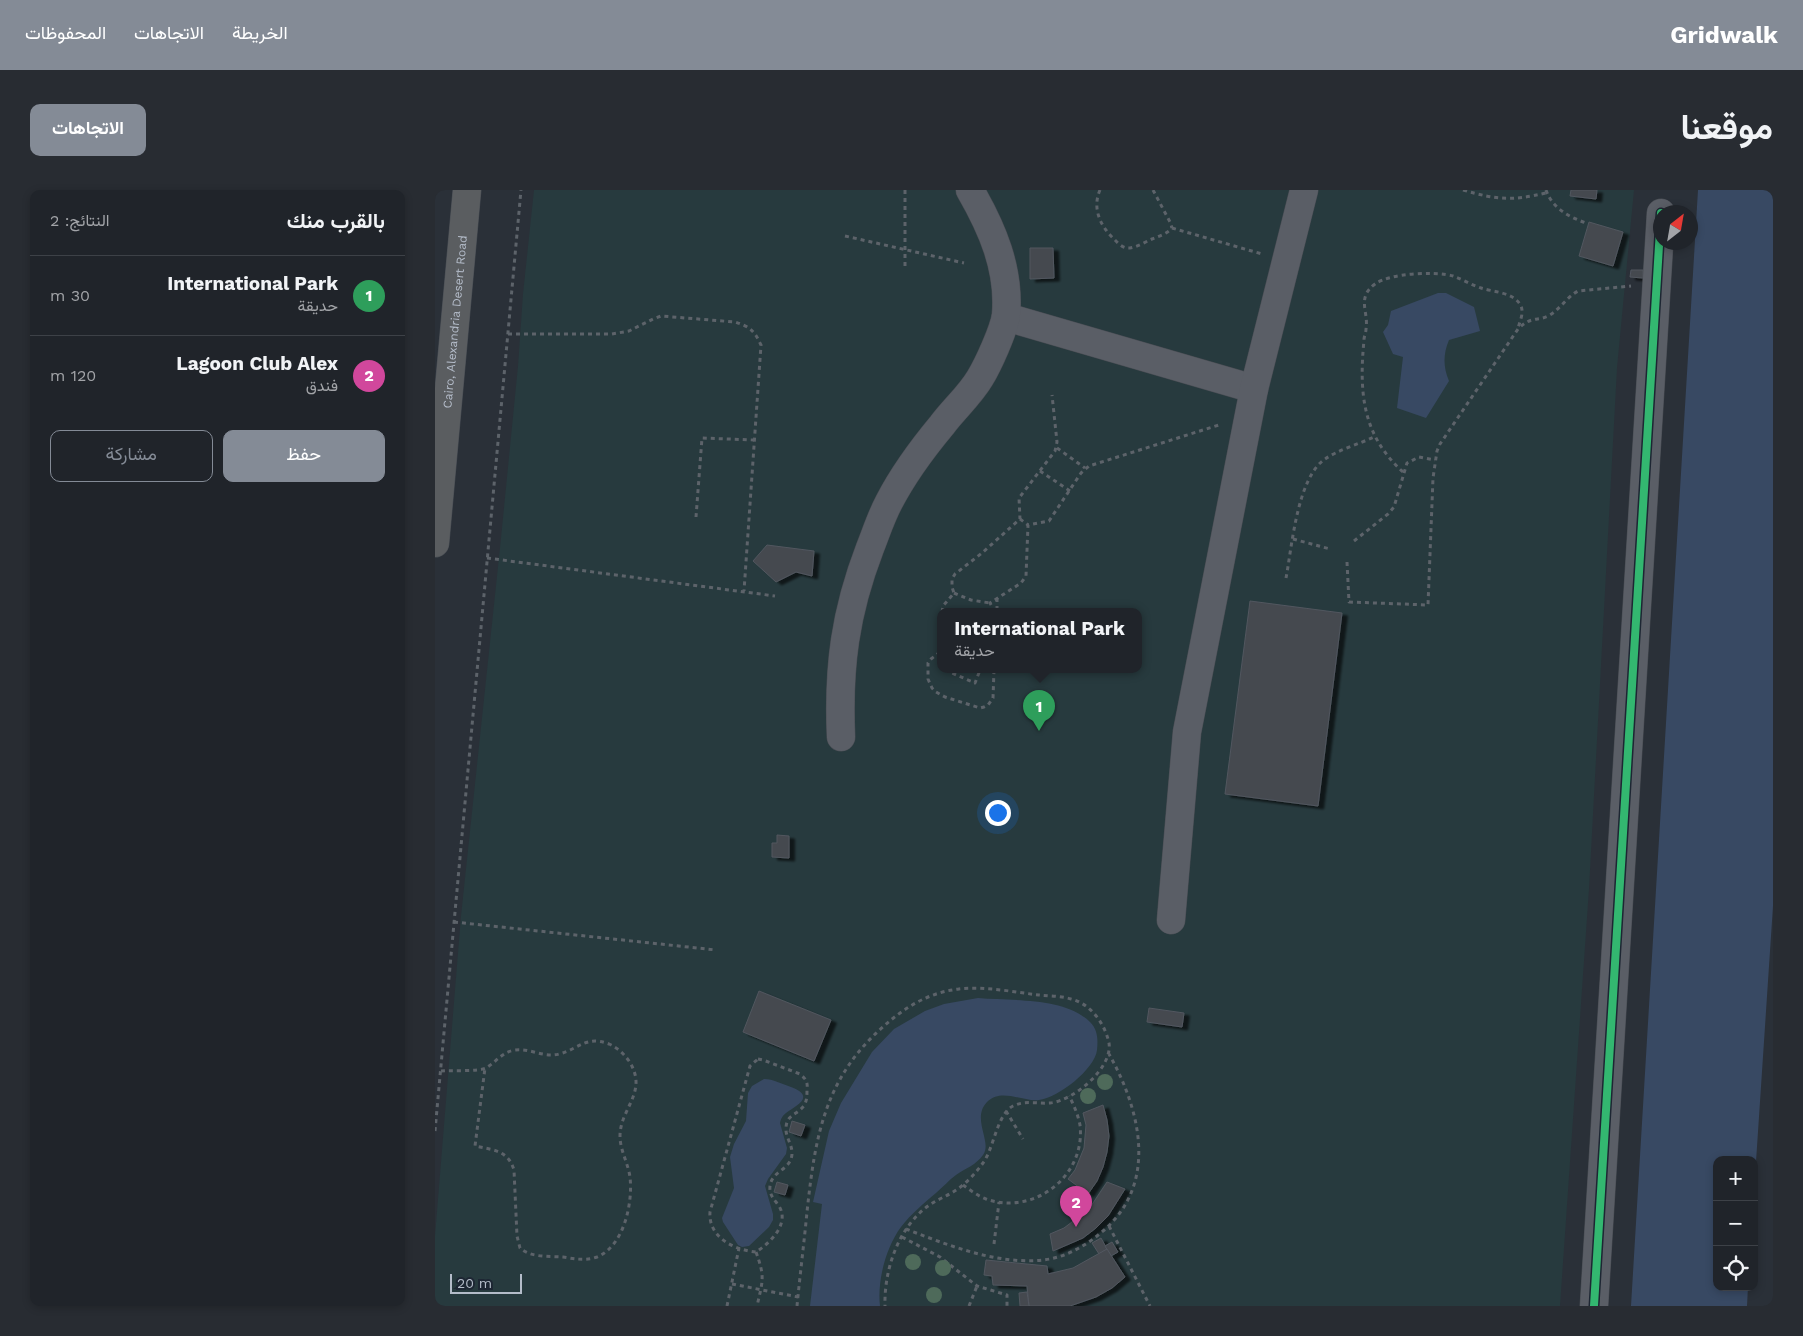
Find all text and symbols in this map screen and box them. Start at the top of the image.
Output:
text: Gridwalk [1670,21,1778,49]
text: المحفوظات [25,22,106,43]
text: الاتجاهات [134,22,204,43]
text: الخريطة [232,22,288,43]
button: الاتجاهات [30,104,146,156]
text: موقعنا [1680,106,1773,148]
north arrow [1653,205,1698,250]
text: بالقرب منك [287,208,385,233]
text: النتائج: 2 [50,211,109,230]
street label: Cairo, Alexandria Desert Road [440,235,470,409]
text: International Park [167,272,338,295]
text: 30 m [50,286,90,305]
text: 1 [366,286,372,305]
text: حديقة [298,296,338,315]
text: Lagoon Club Alex [176,352,338,375]
text: 120 m [50,366,96,385]
text: 2 [364,366,374,385]
text: فندق [306,376,338,395]
button: مشاركة [50,430,213,482]
button: حفظ [223,430,385,482]
popup [937,608,1142,673]
text: International Park [954,617,1125,640]
text: حديقة [954,641,995,660]
pin: 1 [1023,690,1055,731]
your location [985,800,1011,826]
map controls [1713,1156,1758,1291]
button: + [1713,1156,1758,1201]
pin: 2 [1060,1186,1092,1227]
button: − [1713,1201,1758,1246]
button: locate [1713,1246,1758,1291]
scale bar [450,1271,523,1294]
text: 20 m [457,1275,492,1291]

